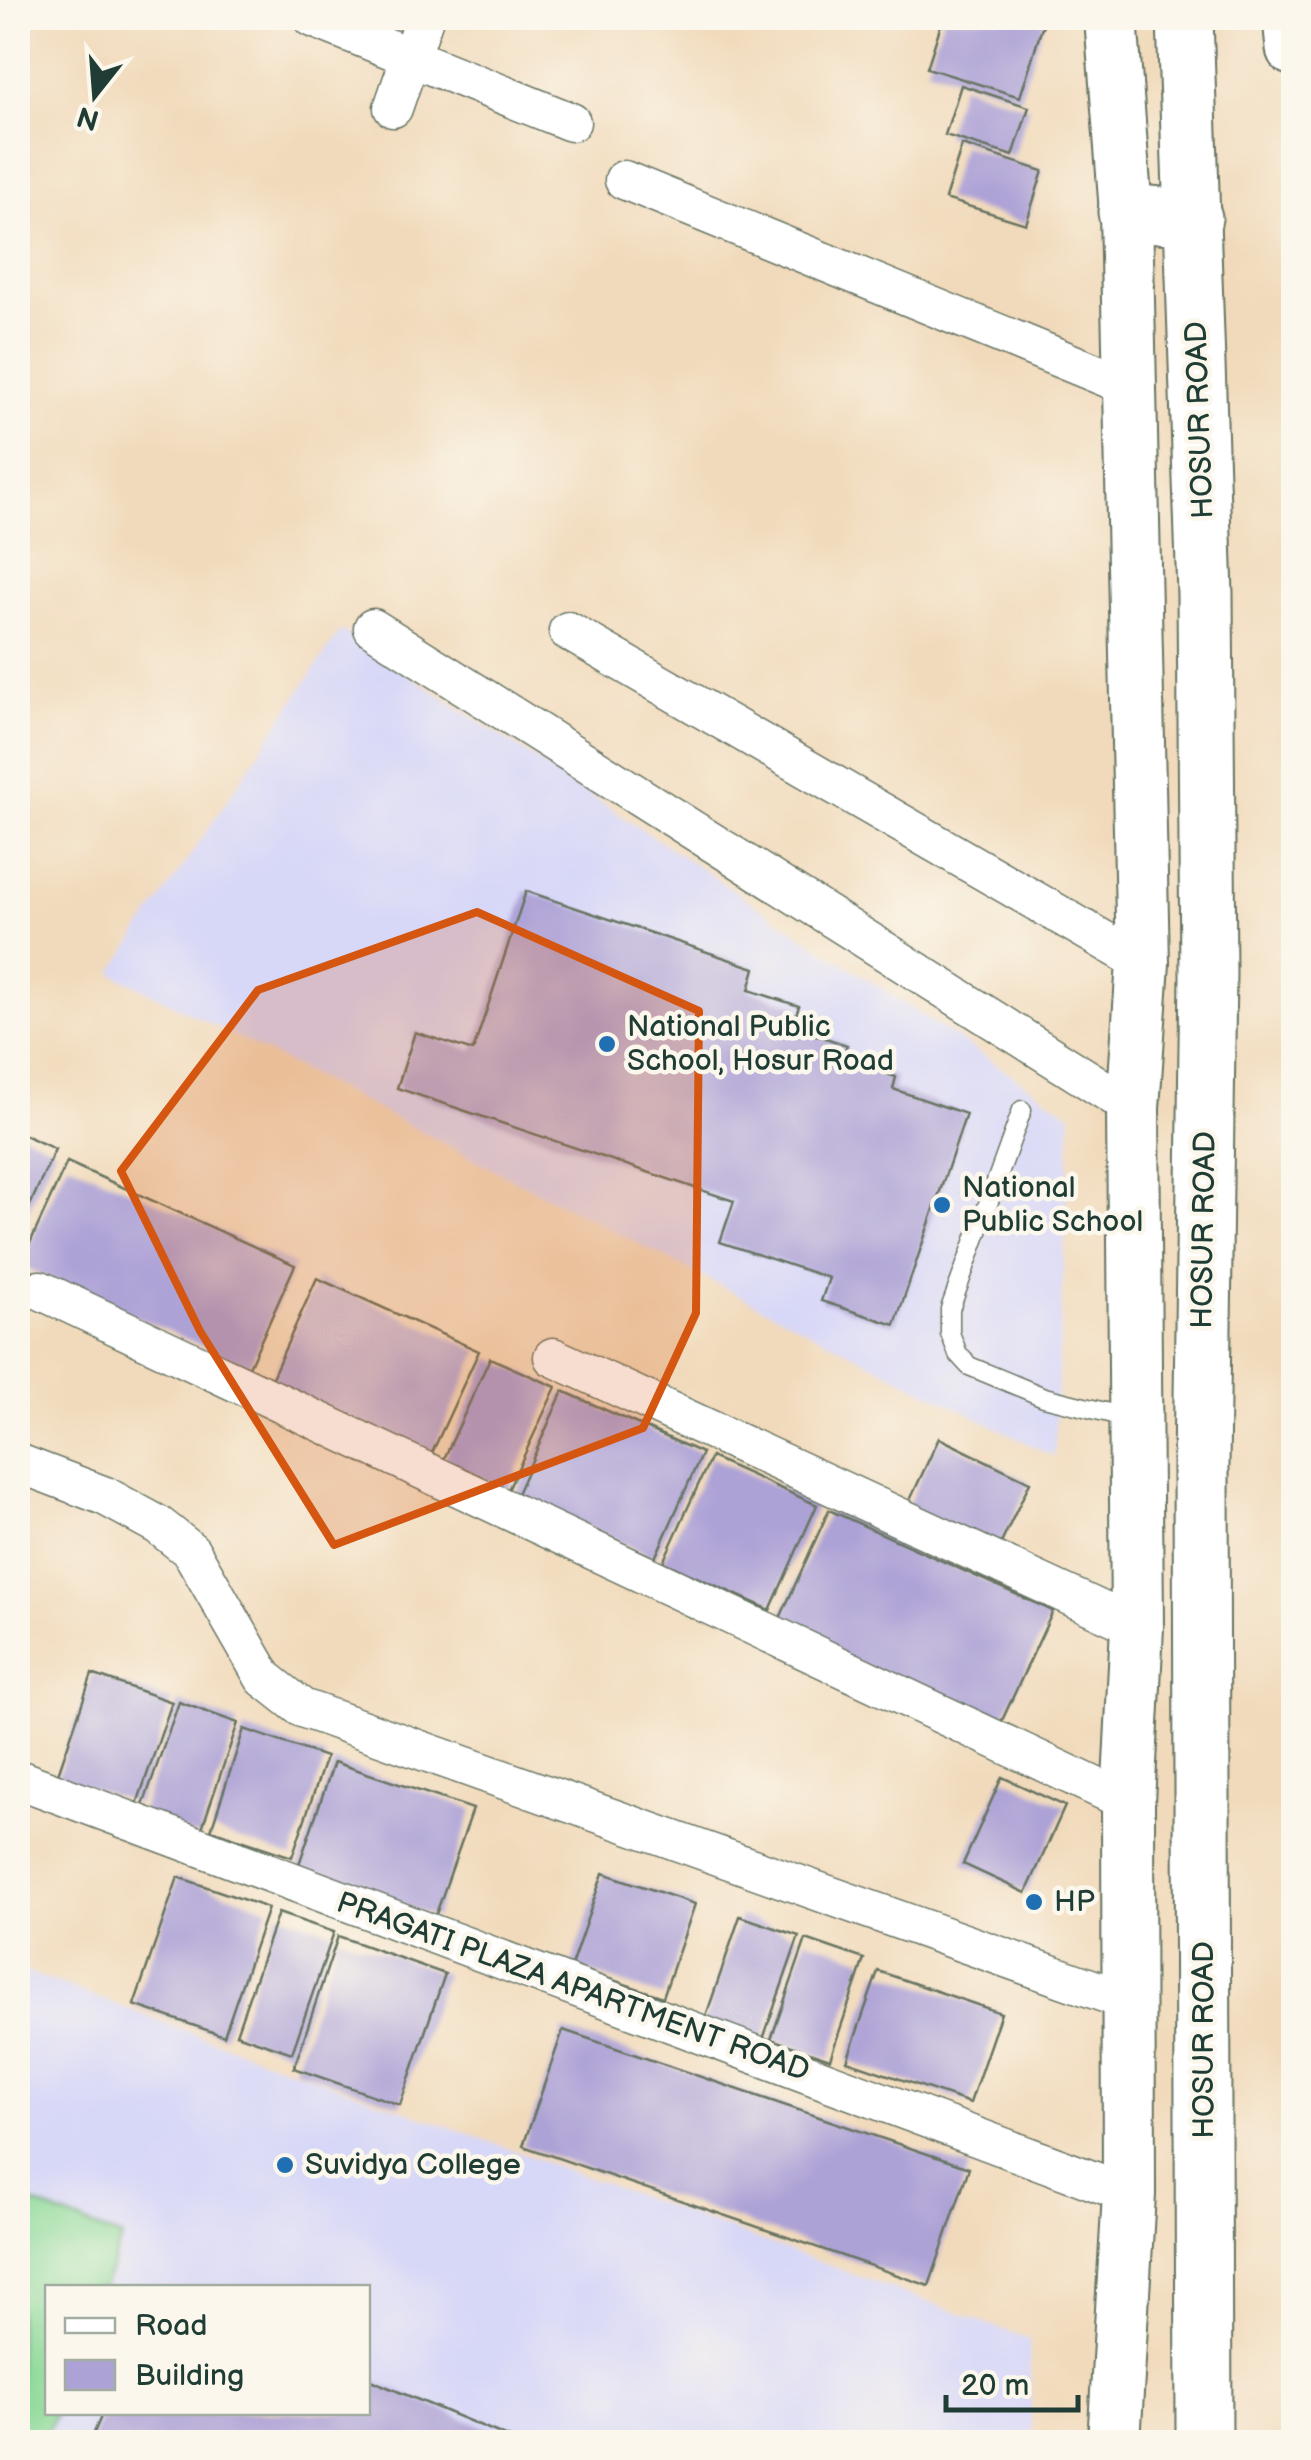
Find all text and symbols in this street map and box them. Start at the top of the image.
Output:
north arrow [45,45,145,145]
text: N [73,99,103,136]
street label: HOSUR ROAD [1179,321,1221,519]
place label: National Public School, Hosur Road [627,1009,894,1079]
marker: National Public School, Hosur Road [596,1033,618,1055]
street label: HOSUR ROAD [1184,1131,1224,1329]
place label: National Public School [962,1170,1143,1240]
marker: National Public School [931,1194,953,1216]
place label: HP [1054,1884,1095,1920]
street label: PRAGATI PLAZA APARTMENT ROAD [332,1885,814,2089]
marker: HP [1023,1891,1045,1913]
street label: HOSUR ROAD [1186,1941,1222,2139]
place label: Suvidya College [305,2147,521,2183]
marker: Suvidya College [274,2154,296,2176]
legend [45,2285,370,2415]
text: Road [135,2308,208,2344]
scale bar [946,2350,1078,2412]
text: Building [135,2358,244,2394]
text: 20 m [961,2368,1029,2404]

